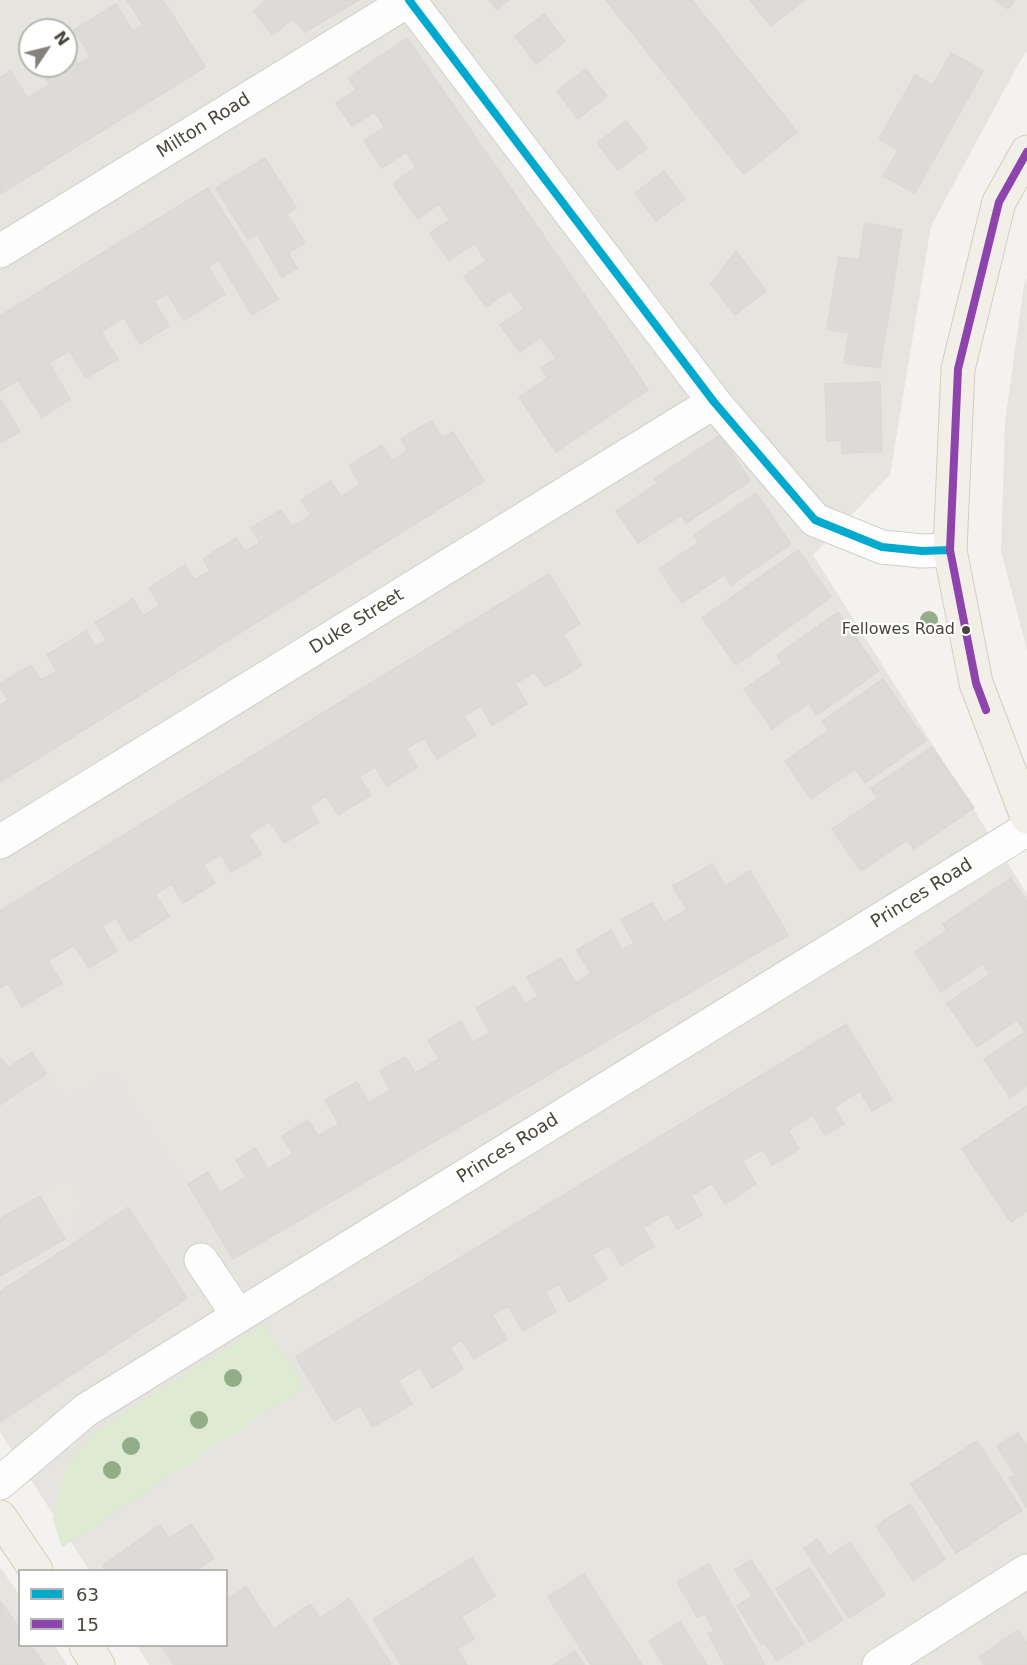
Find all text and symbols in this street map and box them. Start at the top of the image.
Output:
north arrow [18,18,78,78]
text: N [50,28,73,49]
street label: Milton Road [153,89,255,163]
street label: Duke Street [306,585,408,659]
place label: Fellowes Road [842,620,955,640]
marker: Fellowes Road [960,624,972,636]
street label: Princes Road [867,854,977,934]
street label: Princes Road [453,1109,563,1189]
legend [18,1569,228,1647]
text: 63 [76,1584,99,1605]
text: 15 [76,1614,99,1635]

